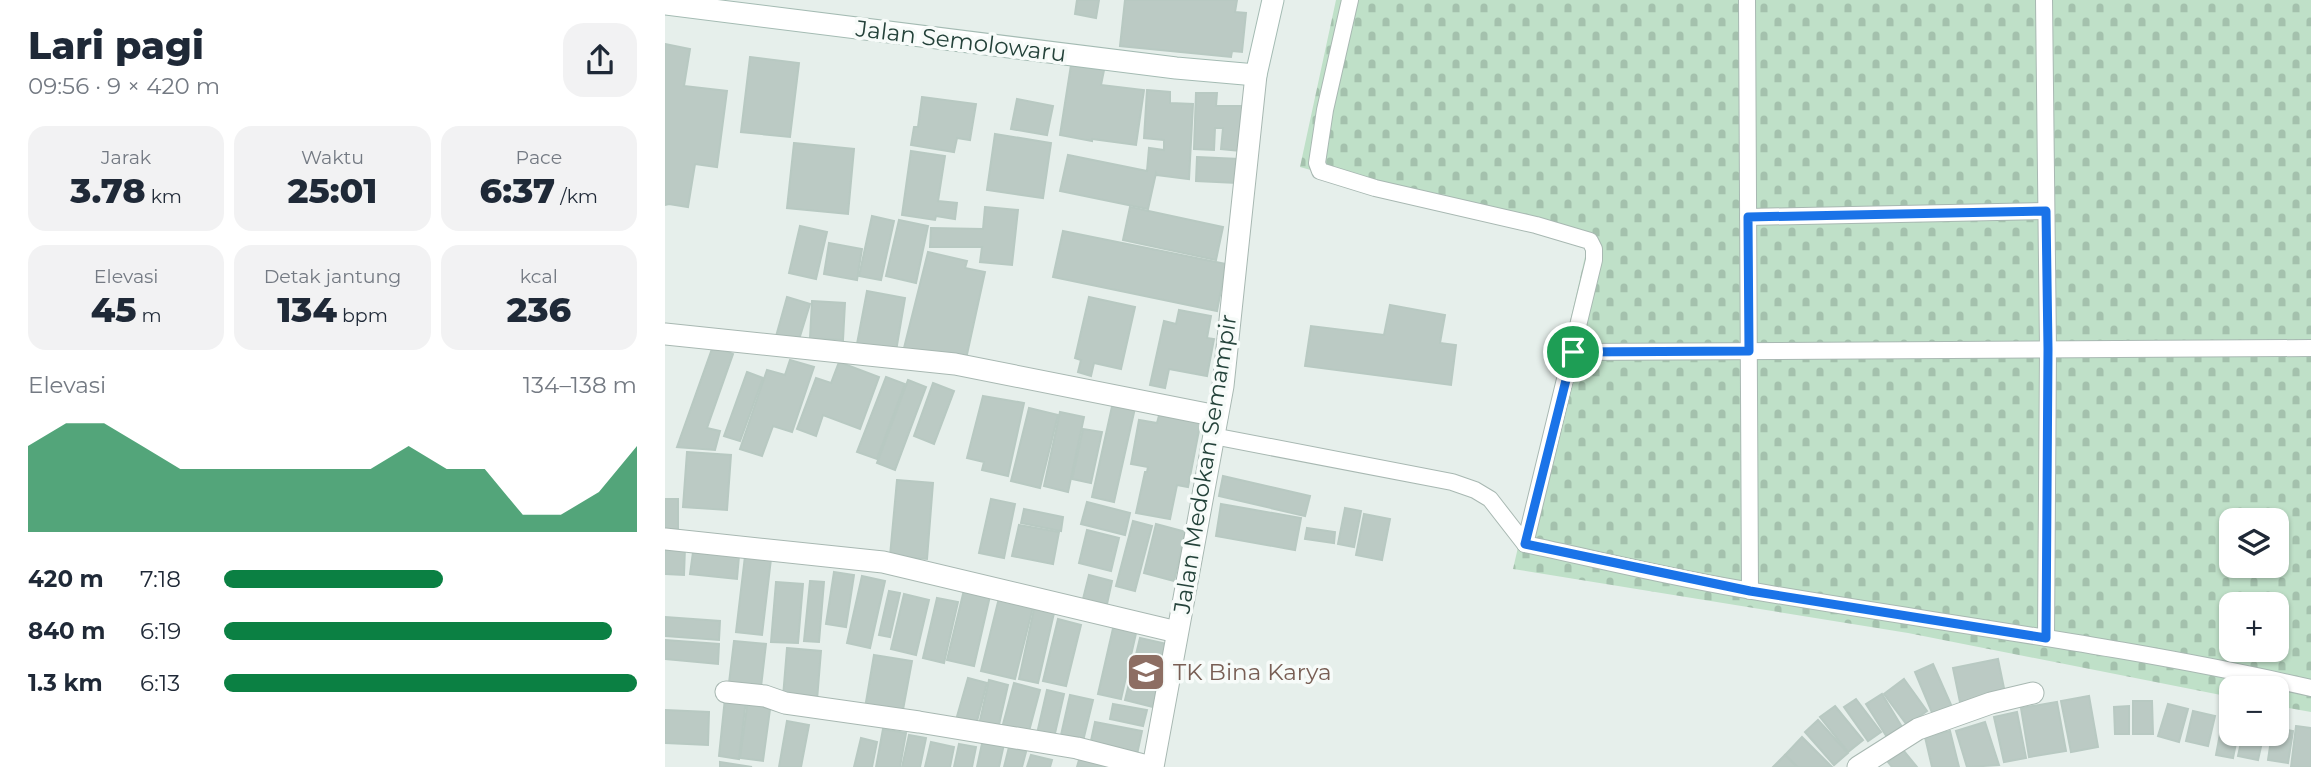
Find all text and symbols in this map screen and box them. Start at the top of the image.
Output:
street label: Jalan Semolowaru [853,14,1068,68]
text: Lari pagi [28,22,204,69]
button: share [563,23,637,97]
text: 09:56 · 9 × 420 m [28,72,220,100]
text: Jarak [101,146,151,169]
text: Waktu [301,146,364,169]
text: Pace [516,146,562,169]
text: 3.78 [70,169,146,212]
text: 25:01 [287,169,378,212]
text: 6:37 [480,169,555,212]
text: km [146,185,182,208]
text: /km [555,185,598,208]
text: Elevasi [94,265,158,288]
text: Detak jantung [264,265,401,288]
text: kcal [520,265,558,288]
text: 45 [91,288,136,331]
text: 134 [277,288,337,331]
text: 236 [506,288,571,331]
text: m [136,304,162,327]
text: bpm [337,304,388,327]
street label: Jalan Medokan Semampir [1167,312,1242,617]
pin [1543,322,1603,382]
icon: arrive [1554,333,1592,371]
text: Elevasi [28,371,106,399]
text: 134–138 m [523,371,637,399]
map controls [2219,508,2289,746]
button: layers [2219,508,2289,578]
text: 420 m [28,565,104,593]
text: 7:18 [140,565,181,593]
button: + [2219,592,2289,662]
text: 840 m [28,617,105,645]
text: 6:19 [140,617,181,645]
school or university icon: TK Bina Karya [1125,651,1167,693]
place label: TK Bina Karya [1173,658,1332,686]
text: 1.3 km [28,669,103,697]
text: 6:13 [140,669,180,697]
button: − [2219,676,2289,746]

